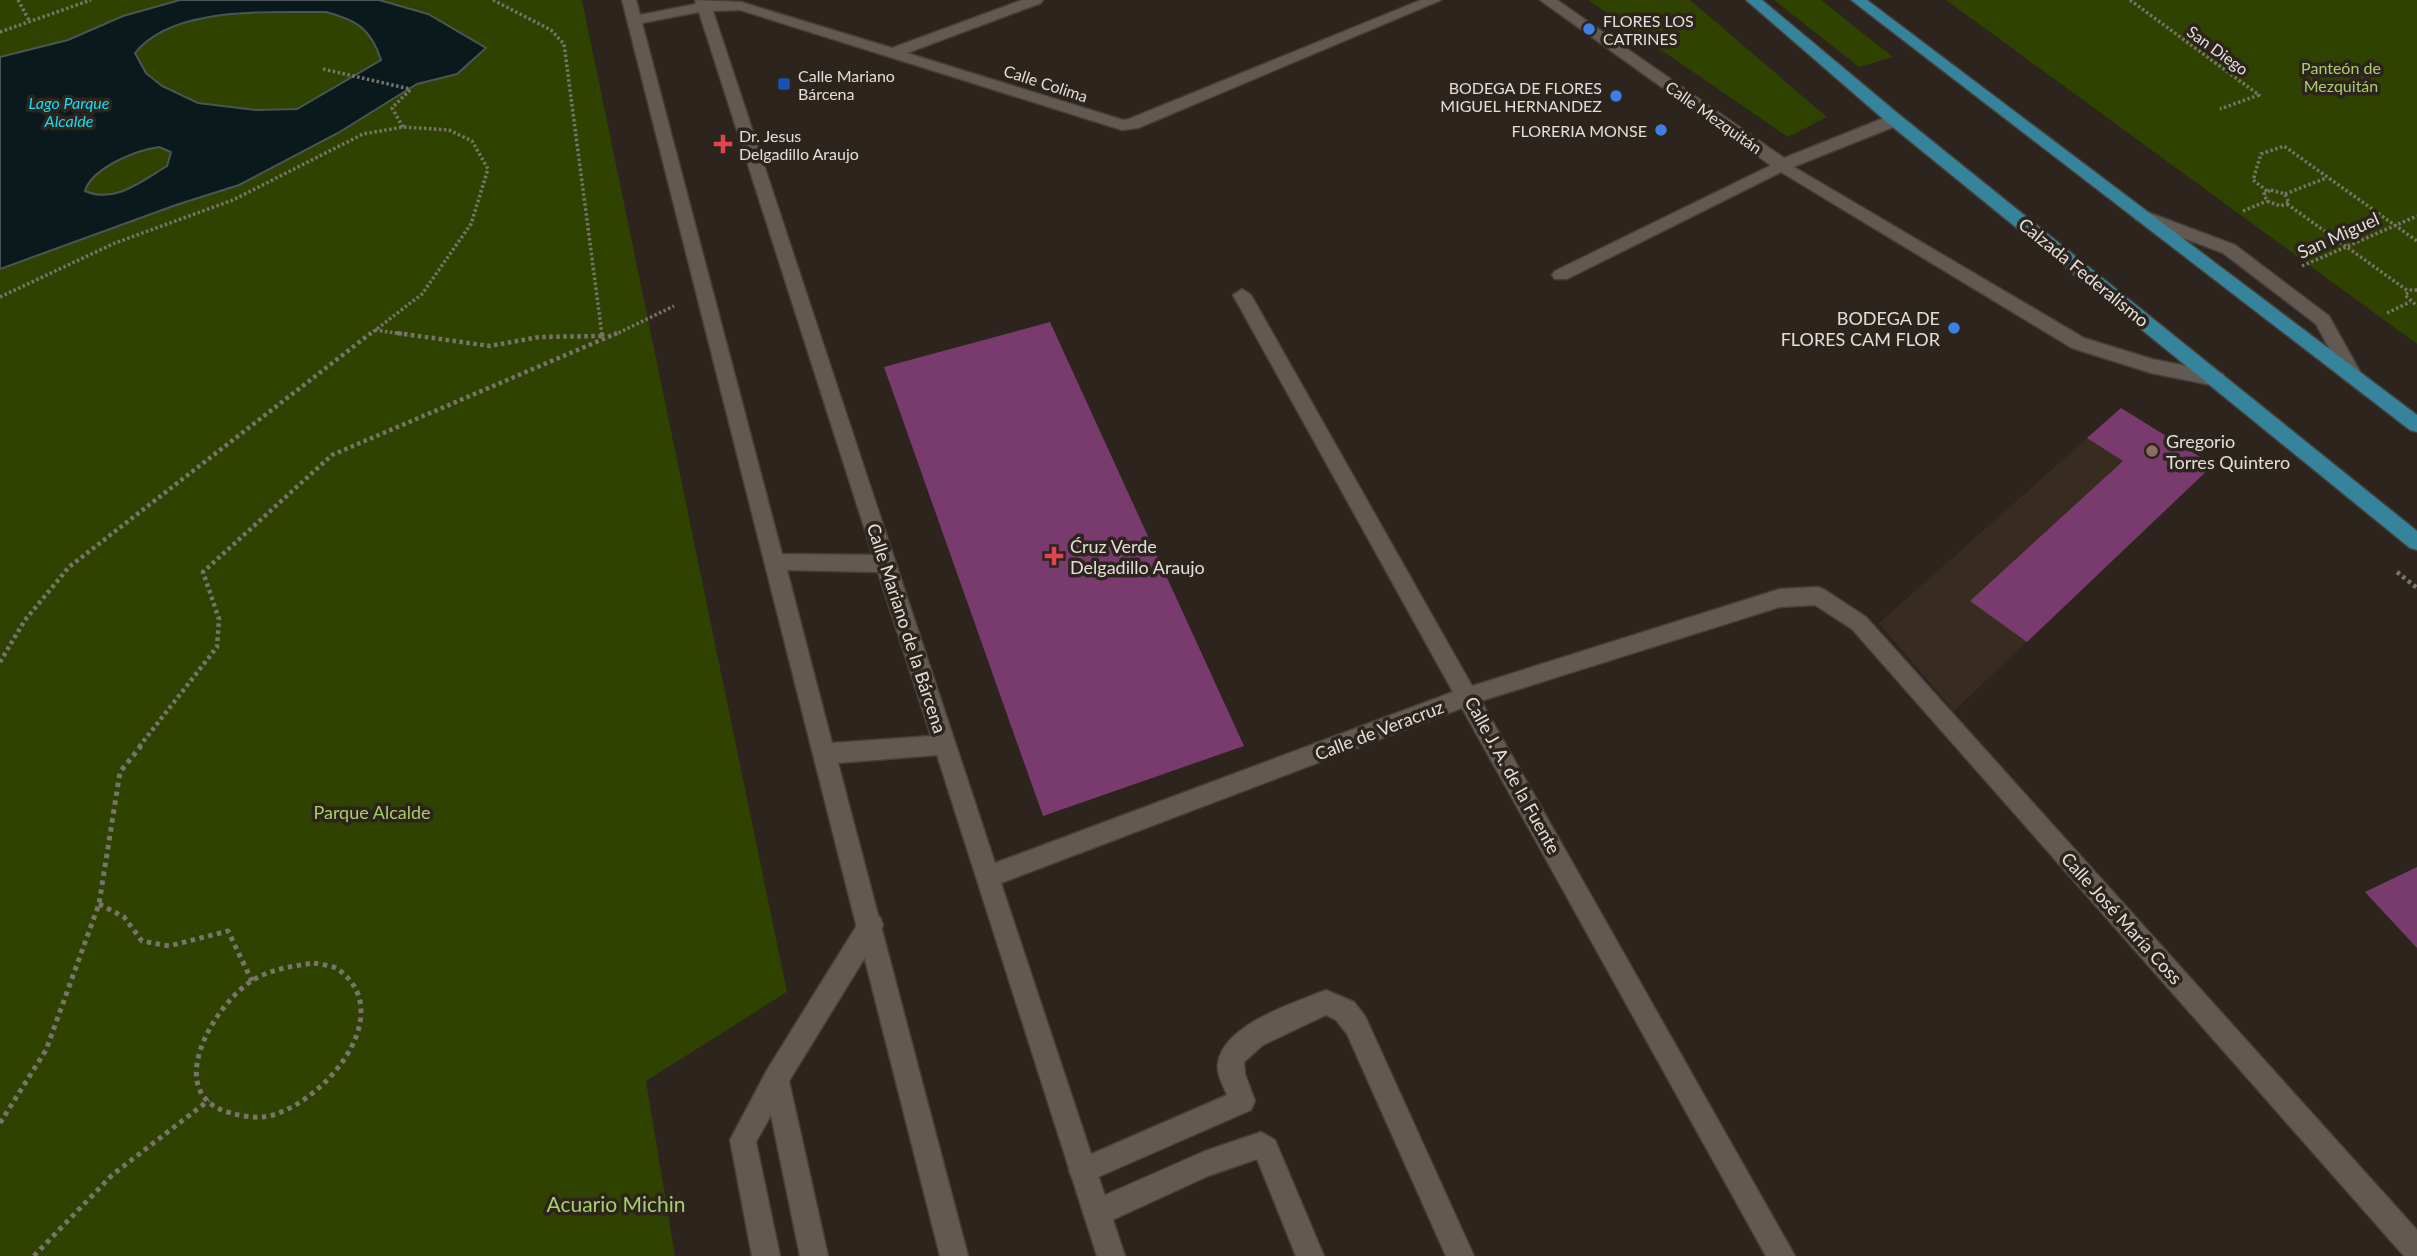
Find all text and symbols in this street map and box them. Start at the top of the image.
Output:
place label: FLORES LOS CATRINES [1603,11,1694,48]
marker: FLORES LOS CATRINES [1581,21,1597,37]
street label: San Diego [2184,21,2252,79]
park label: Panteón de Mezquitán [2301,58,2381,95]
street label: Calle Colima [1002,61,1090,105]
place label: Calle Mariano Bárcena [798,66,895,103]
marker: Calle Mariano Bárcena [776,76,792,92]
street label: Calle Mezquitán [1662,77,1766,157]
place label: BODEGA DE FLORES MIGUEL HERNANDEZ [1440,78,1602,115]
marker: BODEGA DE FLORES MIGUEL HERNANDEZ [1608,88,1624,104]
water label: Lago Parque Alcalde [28,93,110,130]
place label: FLORERIA MONSE [1512,121,1647,140]
marker: FLORERIA MONSE [1653,122,1669,138]
place label: Dr. Jesus Delgadillo Araujo [739,126,859,163]
marker: Dr. Jesus Delgadillo Araujo [713,134,733,154]
street label: San Miguel [2294,207,2382,263]
street label: Calzada Federalismo [2014,213,2154,331]
place label: BODEGA DE FLORES CAM FLOR [1781,307,1941,350]
marker: BODEGA DE FLORES CAM FLOR [1946,320,1962,336]
place label: Gregorio Torres Quintero [2166,430,2290,473]
marker: Gregorio Torres Quintero [2144,443,2160,459]
street label: Calle Mariano de la Bárcena [863,520,951,736]
place label: Ćruz Verde Delgadillo Araujo [1070,535,1205,578]
marker: Ćruz Verde Delgadillo Araujo [1044,546,1064,566]
street label: Calle J. A. de la Fuente [1461,692,1565,858]
street label: Calle de Veracruz [1312,695,1446,765]
park label: Parque Alcalde [313,801,431,823]
street label: Calle José María Coss [2057,848,2187,989]
park label: Acuario Michin [547,1191,685,1216]

